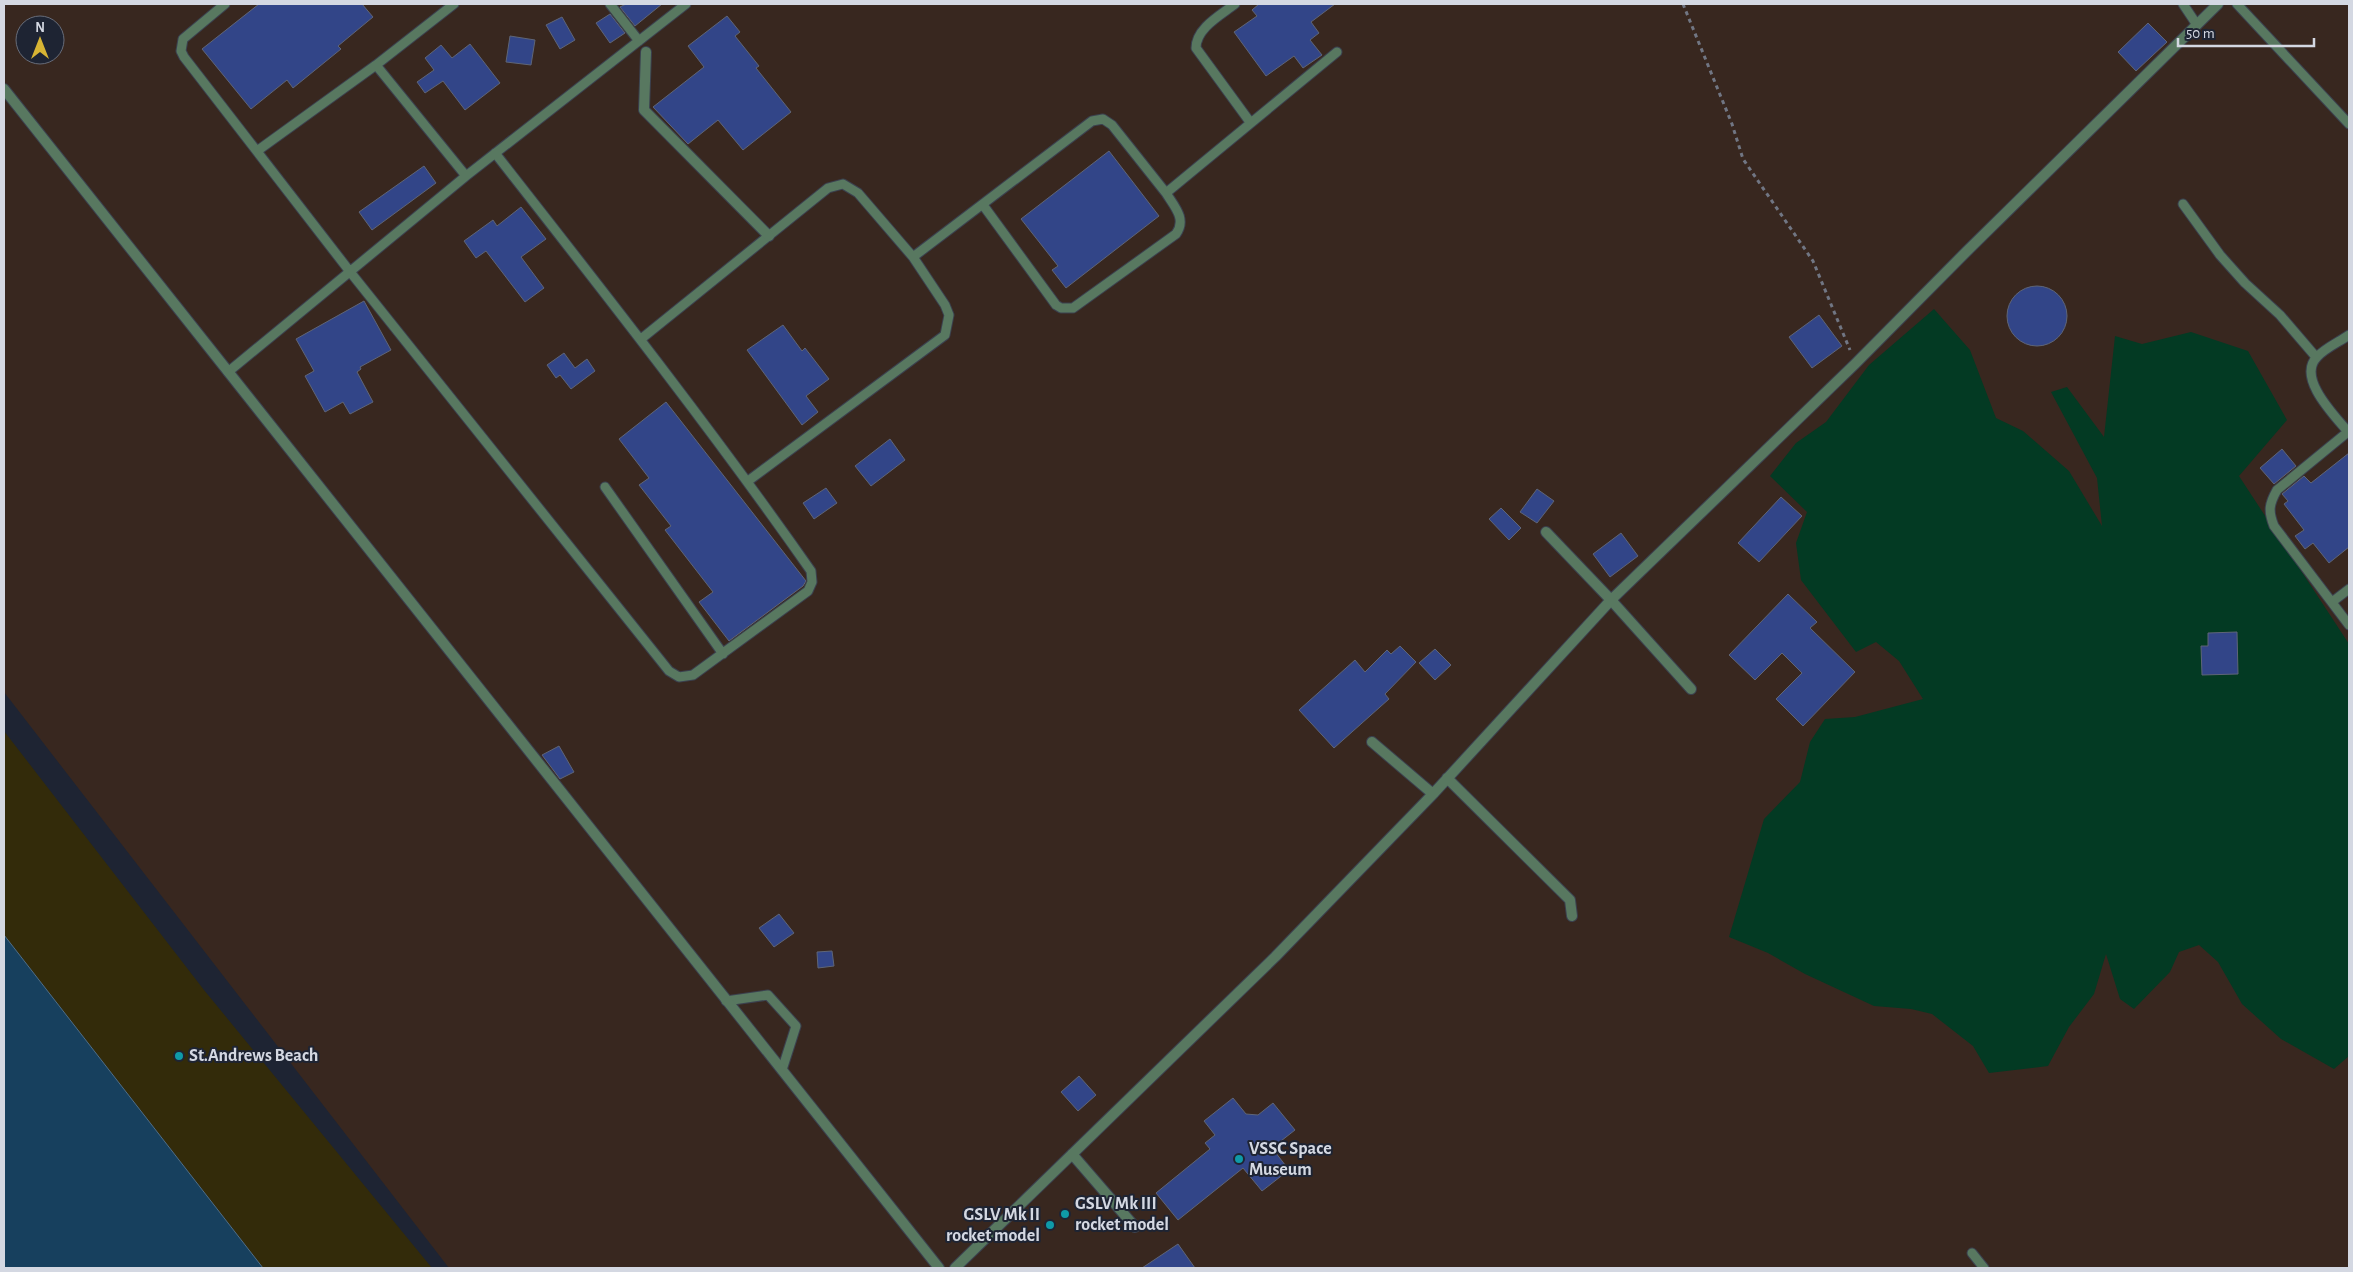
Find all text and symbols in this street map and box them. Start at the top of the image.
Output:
north arrow [15,15,65,65]
scale bar [2178,15,2314,47]
text: N [35,21,45,35]
text: 50 m [2186,26,2215,41]
place label: St.Andrews Beach [189,1047,318,1065]
marker: St.Andrews Beach [173,1050,185,1062]
place label: VSSC Space Museum [1249,1140,1332,1179]
marker: VSSC Space Museum [1233,1153,1245,1165]
place label: GSLV Mk III rocket model [1075,1195,1169,1234]
place label: GSLV Mk II rocket model [946,1206,1040,1245]
marker: GSLV Mk III rocket model [1059,1208,1071,1220]
marker: GSLV Mk II rocket model [1044,1219,1056,1231]

